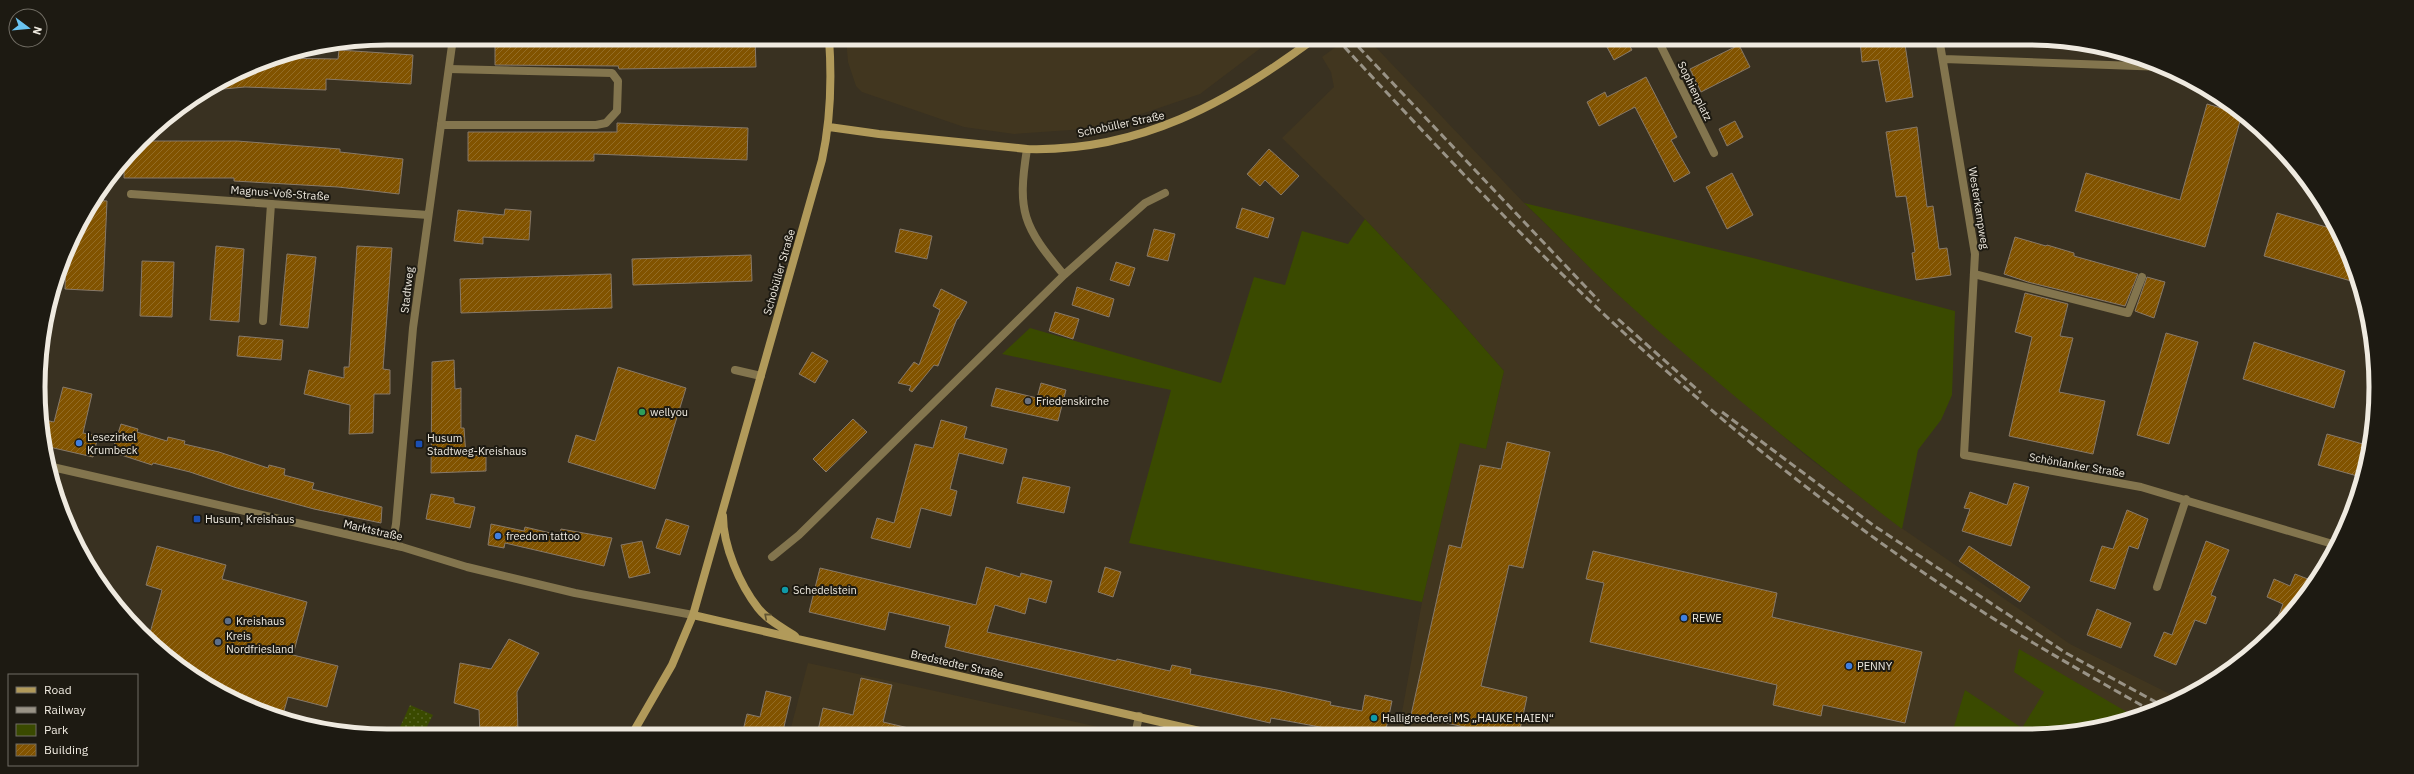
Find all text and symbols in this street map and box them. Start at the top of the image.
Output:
north arrow [8,8,48,48]
text: N [30,25,45,37]
street label: Sophienplatz [1675,59,1715,123]
street label: Schobüller Straße [1076,108,1166,140]
street label: Westerkampweg [1966,166,1992,250]
street label: Magnus-Voß-Straße [230,183,330,203]
street label: Schobüller Straße [760,227,798,317]
street label: Stadtweg [397,266,417,314]
place label: Friedenskirche [1036,394,1109,408]
marker: Friedenskirche [1023,396,1033,406]
place label: wellyou [650,405,688,419]
marker: wellyou [637,407,647,417]
place label: Lesezirkel Krumbeck [87,430,138,457]
place label: Husum Stadtweg-Kreishaus [427,431,527,458]
marker: Lesezirkel Krumbeck [74,438,84,448]
marker: Husum Stadtweg-Kreishaus [414,439,424,449]
street label: Schönlanker Straße [2028,450,2126,480]
place label: Husum, Kreishaus [205,512,295,526]
marker: Husum, Kreishaus [192,514,202,524]
street label: Marktstraße [342,516,404,544]
place label: freedom tattoo [506,529,580,543]
marker: freedom tattoo [493,531,503,541]
place label: Schedelstein [793,583,857,597]
marker: Schedelstein [780,585,790,595]
place label: REWE [1692,611,1722,625]
marker: REWE [1679,613,1689,623]
place label: Kreishaus [236,614,285,628]
one-way arrow [765,614,772,621]
marker: Kreishaus [223,616,233,626]
place label: Kreis Nordfriesland [226,629,294,656]
marker: Kreis Nordfriesland [213,637,223,647]
street label: Bredstedter Straße [909,647,1005,681]
place label: PENNY [1857,659,1893,673]
marker: PENNY [1844,661,1854,671]
legend [8,674,138,766]
text: Road [44,682,72,697]
text: Railway [44,702,86,717]
place label: Halligreederei MS „HAUKE HAIEN“ [1382,711,1554,725]
marker: Halligreederei MS „HAUKE HAIEN“ [1369,713,1379,723]
text: Park [44,722,69,737]
text: Building [44,742,89,757]

